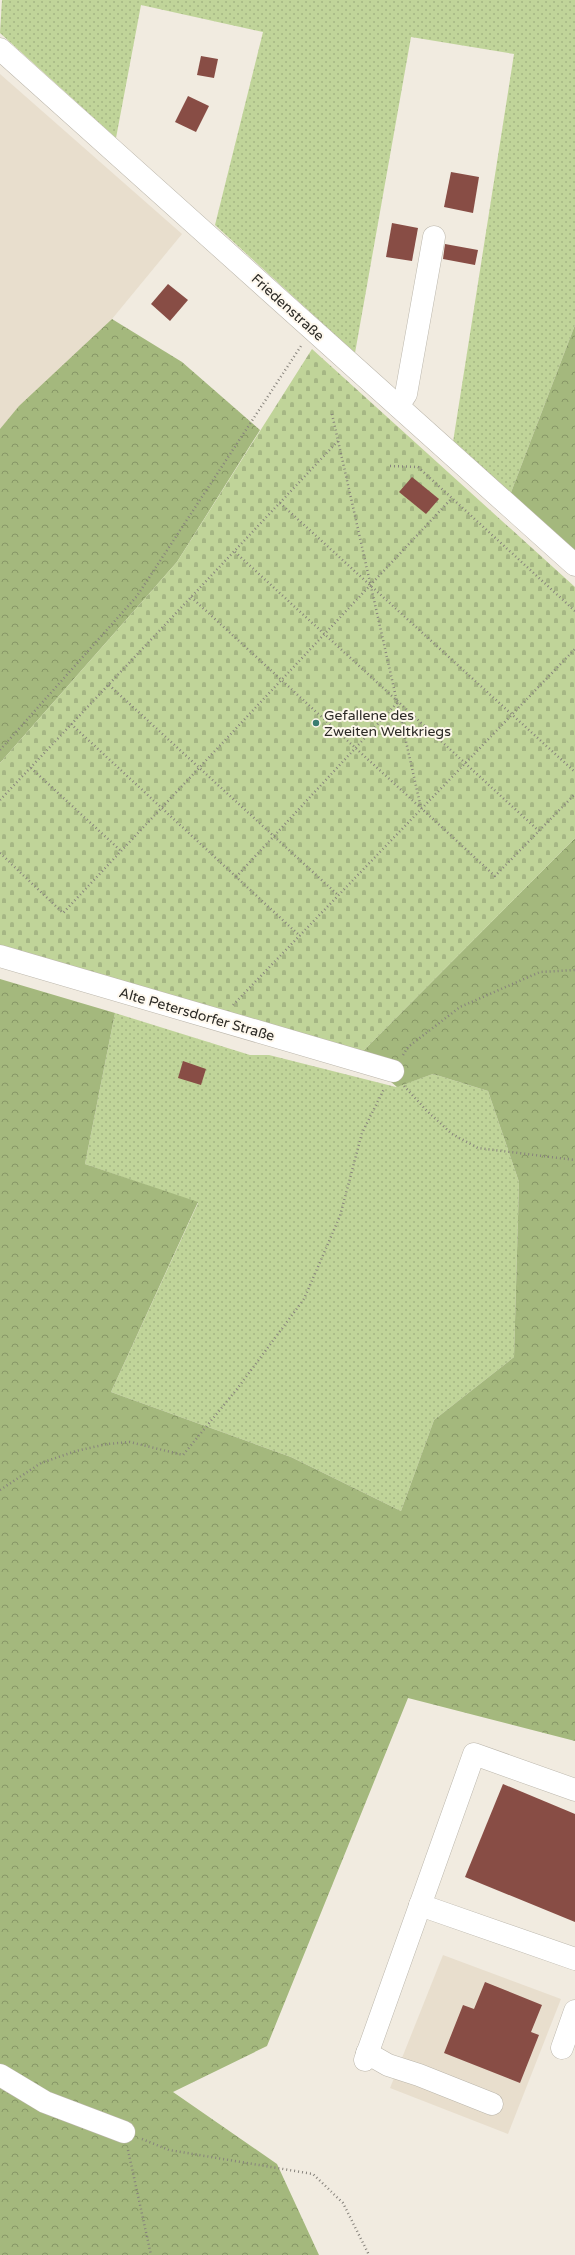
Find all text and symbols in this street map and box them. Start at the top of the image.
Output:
street label: Friedenstraße [248,270,328,344]
place label: Gefallene des Zweiten Weltkriegs [324,707,451,740]
marker: Gefallene des Zweiten Weltkriegs [311,718,321,728]
street label: Alte Petersdorfer Straße [117,984,277,1045]

